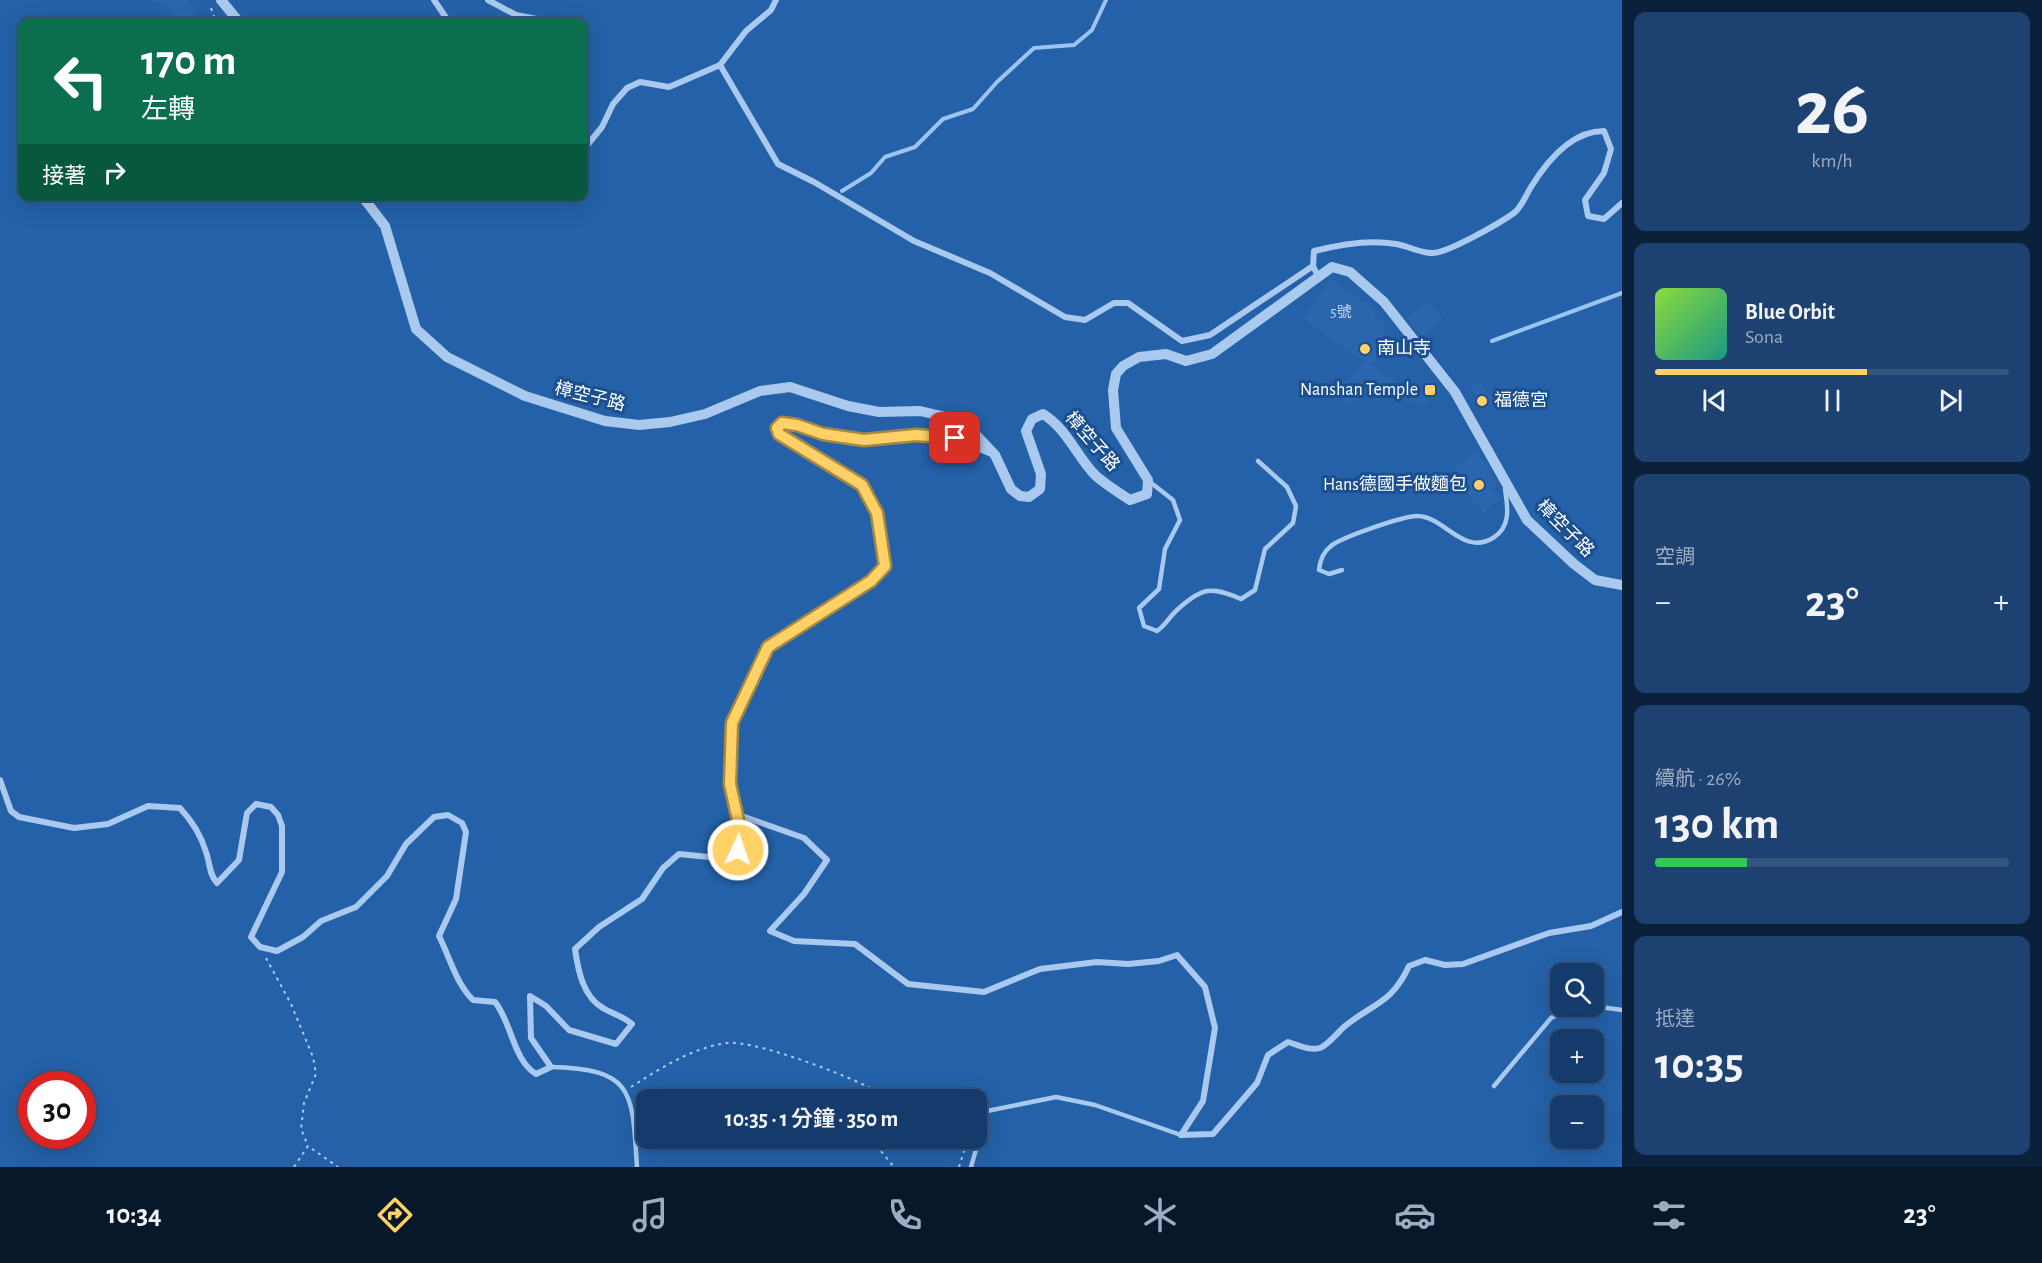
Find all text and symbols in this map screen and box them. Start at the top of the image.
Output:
text: 170 m [141,40,236,82]
icon: left [42,42,120,120]
text: 26 [1795,71,1869,149]
text: 左轉 [141,96,195,123]
text: km/h [1811,151,1853,171]
icon: right [98,156,131,189]
text: 接著 [42,165,86,187]
text: Blue Orbit [1745,301,1835,323]
house number: 5號 [1330,304,1352,320]
text: Sona [1745,327,1783,347]
place label: 南山寺 [1377,338,1431,358]
marker: 南山寺 [1358,342,1372,356]
street label: 樟空子路 [553,378,628,414]
place label: Nanshan Temple [1300,381,1418,399]
marker: Nanshan Temple [1423,383,1437,397]
icon: previous [1698,384,1731,417]
icon: pause [1816,384,1849,417]
icon: next [1934,384,1967,417]
place label: 福德宮 [1494,390,1548,410]
marker: 福德宮 [1475,394,1489,408]
street label: 樟空子路 [1062,408,1124,475]
pin [929,412,980,463]
icon: arrive [938,421,971,454]
place label: Hans德國手做麵包 [1323,474,1467,494]
marker: Hans德國手做麵包 [1472,478,1486,492]
street label: 樟空子路 [1533,496,1598,561]
text: 空調 [1655,547,1695,567]
text: 23° [1805,580,1859,625]
text: − [1655,586,1671,619]
text: + [1993,586,2009,619]
text: 續航 · 26% [1655,769,1741,789]
text: 130 km [1655,802,1779,847]
position arrow [706,818,770,882]
map controls [1550,963,1604,1149]
button: search [1550,963,1604,1017]
text: 抵達 [1655,1009,1695,1029]
button: + [1550,1029,1604,1083]
text: 10:35 [1655,1042,1744,1087]
speed limit sign: 30 [18,1071,96,1149]
button: − [1550,1095,1604,1149]
text: 10:35 · 1 分鐘 · 350 m [725,1108,898,1130]
icon: directions [374,1194,416,1236]
icon: music [629,1194,671,1236]
icon: phone [884,1194,926,1236]
icon: climate [1139,1194,1181,1236]
icon: car [1394,1194,1436,1236]
icon: filters [1648,1194,1690,1236]
text: 10:34 [106,1201,162,1228]
text: 23° [1903,1201,1936,1228]

